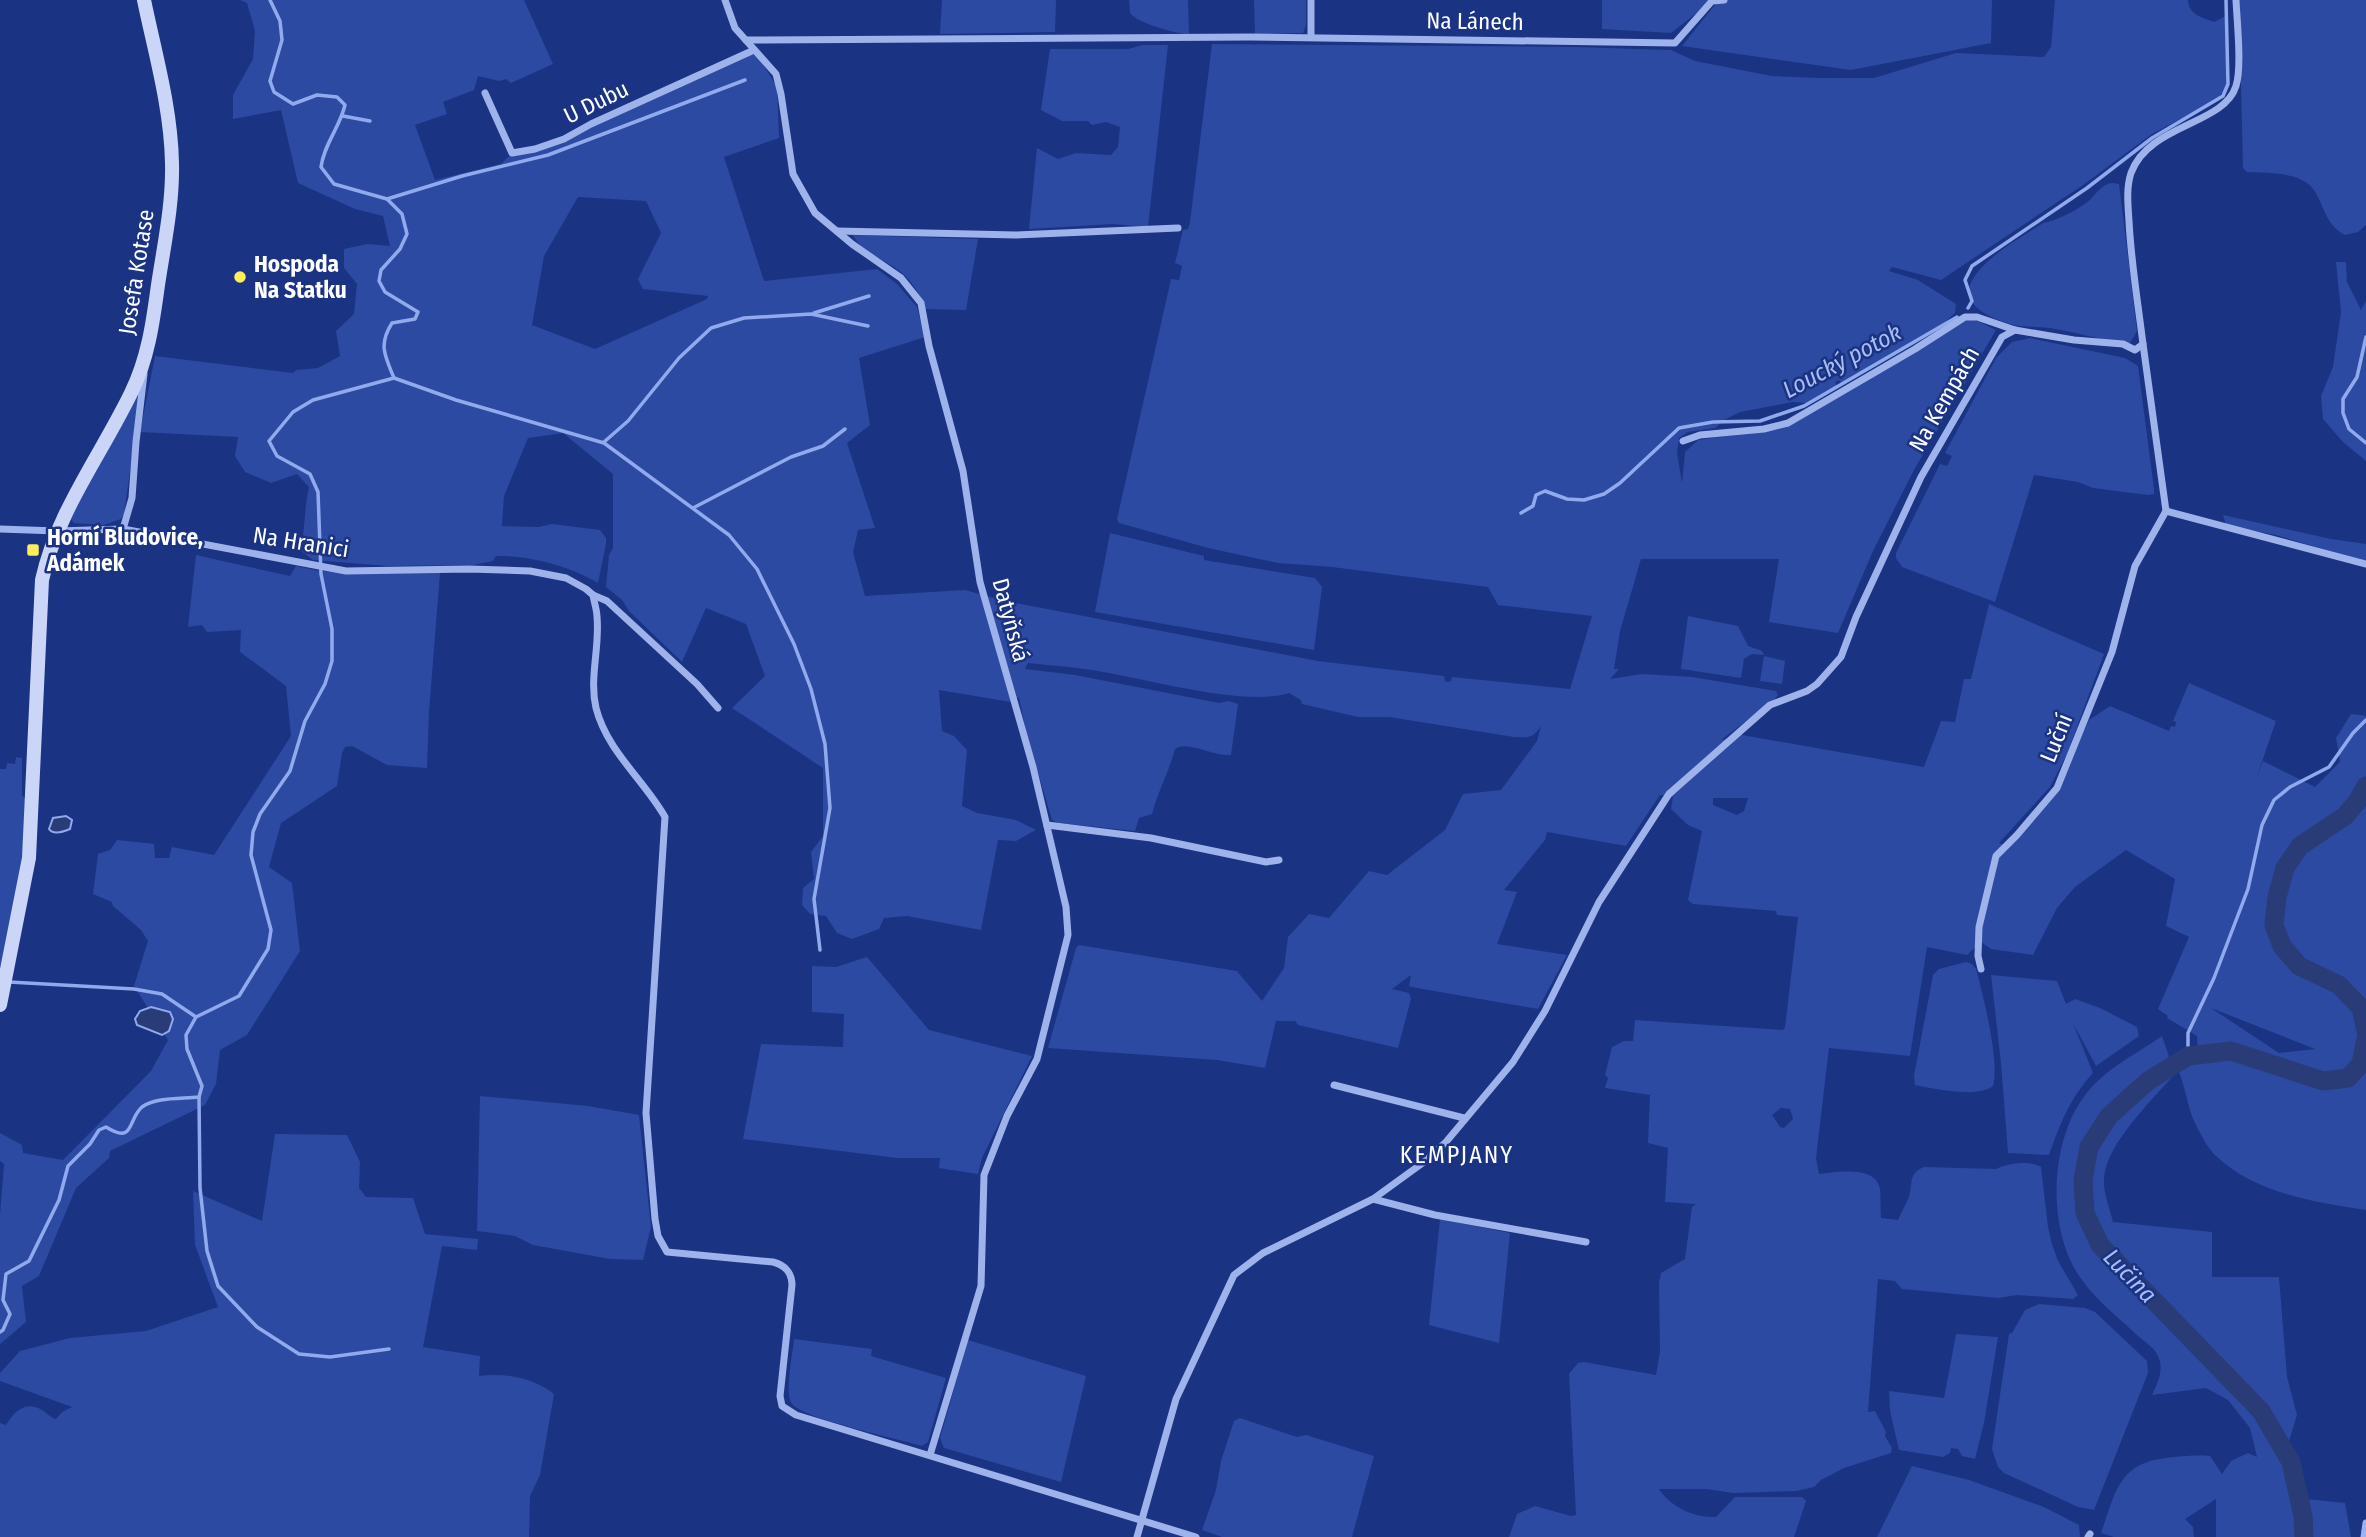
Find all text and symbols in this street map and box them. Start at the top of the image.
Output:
street label: Na Lánech [1426,6,1524,36]
street label: U Dubu [559,74,633,130]
street label: Josefa Kotase [112,207,160,337]
place label: Hospoda Na Statku [254,250,347,304]
marker: Hospoda Na Statku [232,269,248,285]
water label: Loucký potok [1778,318,1906,404]
street label: Na Kempách [1903,341,1985,457]
street label: Na Hranici [251,521,351,563]
place label: Horní Bludovice, Adámek [46,523,203,577]
marker: Horní Bludovice, Adámek [25,542,41,558]
street label: Datyňská [986,575,1036,665]
street label: Luční [2034,710,2078,766]
district label: KEMPJANY [1400,1141,1514,1169]
water label: Lučina [2098,1243,2162,1309]

